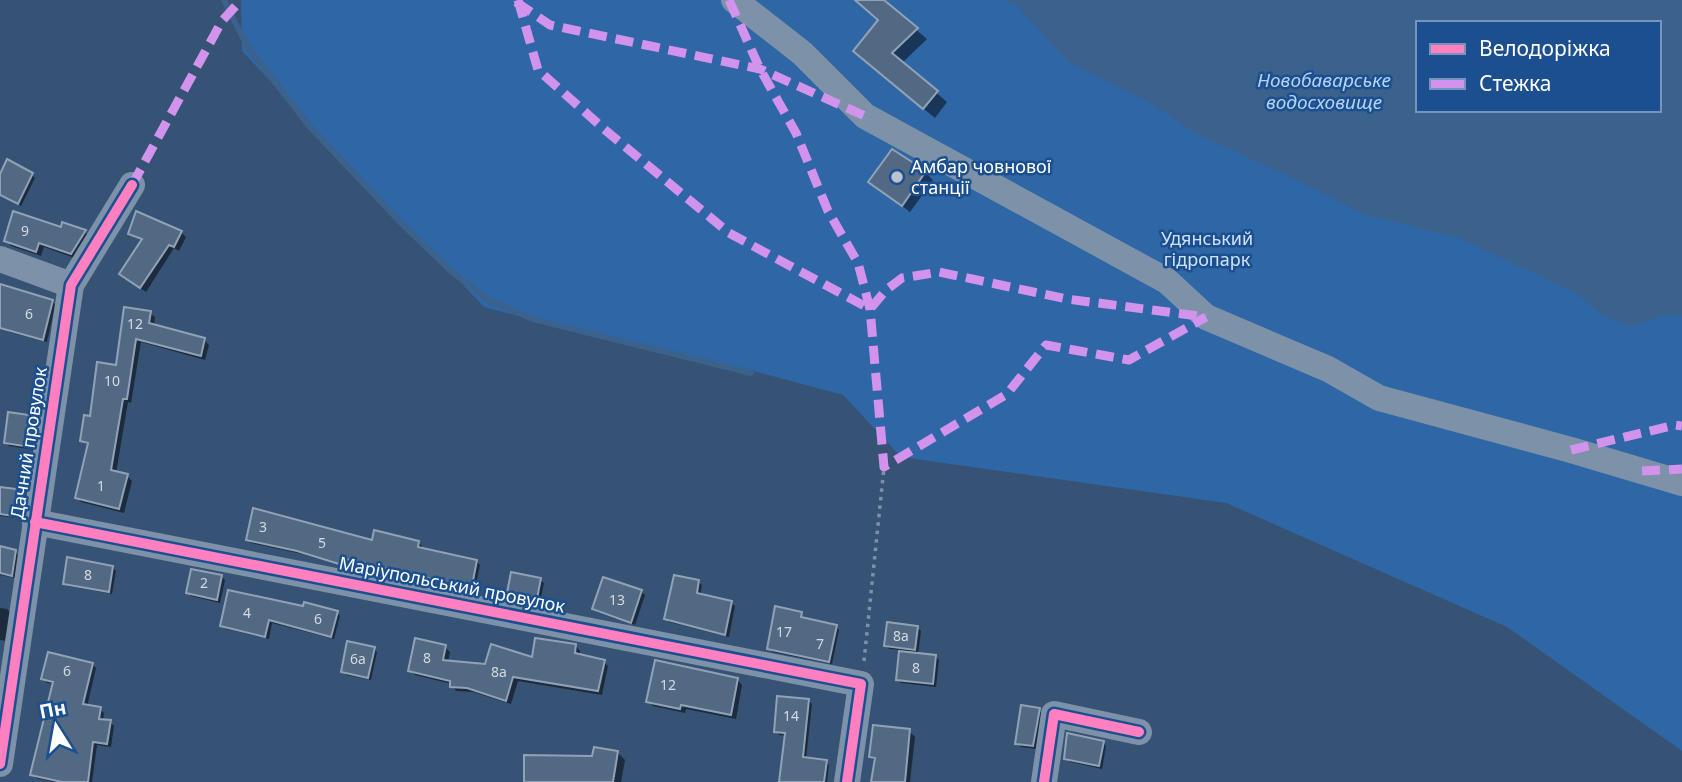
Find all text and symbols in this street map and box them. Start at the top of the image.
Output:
legend [1416,21,1661,112]
text: Велодоріжка [1479,34,1611,62]
water label: Новобаварське водосховище [1257,67,1391,115]
text: Стежка [1479,69,1552,97]
place label: Амбар човнової станції [911,154,1052,199]
marker: Амбар човнової станції [889,169,905,185]
house number: 9 [21,221,29,240]
park label: Удянський гідропарк [1161,226,1253,271]
house number: 6 [25,304,33,323]
house number: 12 [127,314,143,333]
street label: Дачний провулок [4,365,52,520]
house number: 10 [104,371,120,390]
house number: 1 [97,476,105,495]
house number: 3 [259,517,267,536]
house number: 5 [318,533,326,552]
street label: Маріупольський провулок [337,550,568,618]
house number: 8 [84,565,92,584]
house number: 2 [200,573,208,592]
house number: 13 [609,590,625,609]
house number: 4 [243,603,251,622]
house number: 6 [314,609,322,628]
house number: 17 [776,622,792,641]
house number: 8а [893,626,909,645]
house number: 7 [816,634,824,653]
house number: 8 [423,648,431,667]
house number: 6а [350,649,366,668]
house number: 8 [912,658,920,677]
house number: 6 [63,661,71,680]
house number: 8а [491,662,507,681]
house number: 12 [660,675,676,694]
north arrow [21,691,91,761]
text: Пн [37,694,68,725]
house number: 14 [783,706,799,725]

